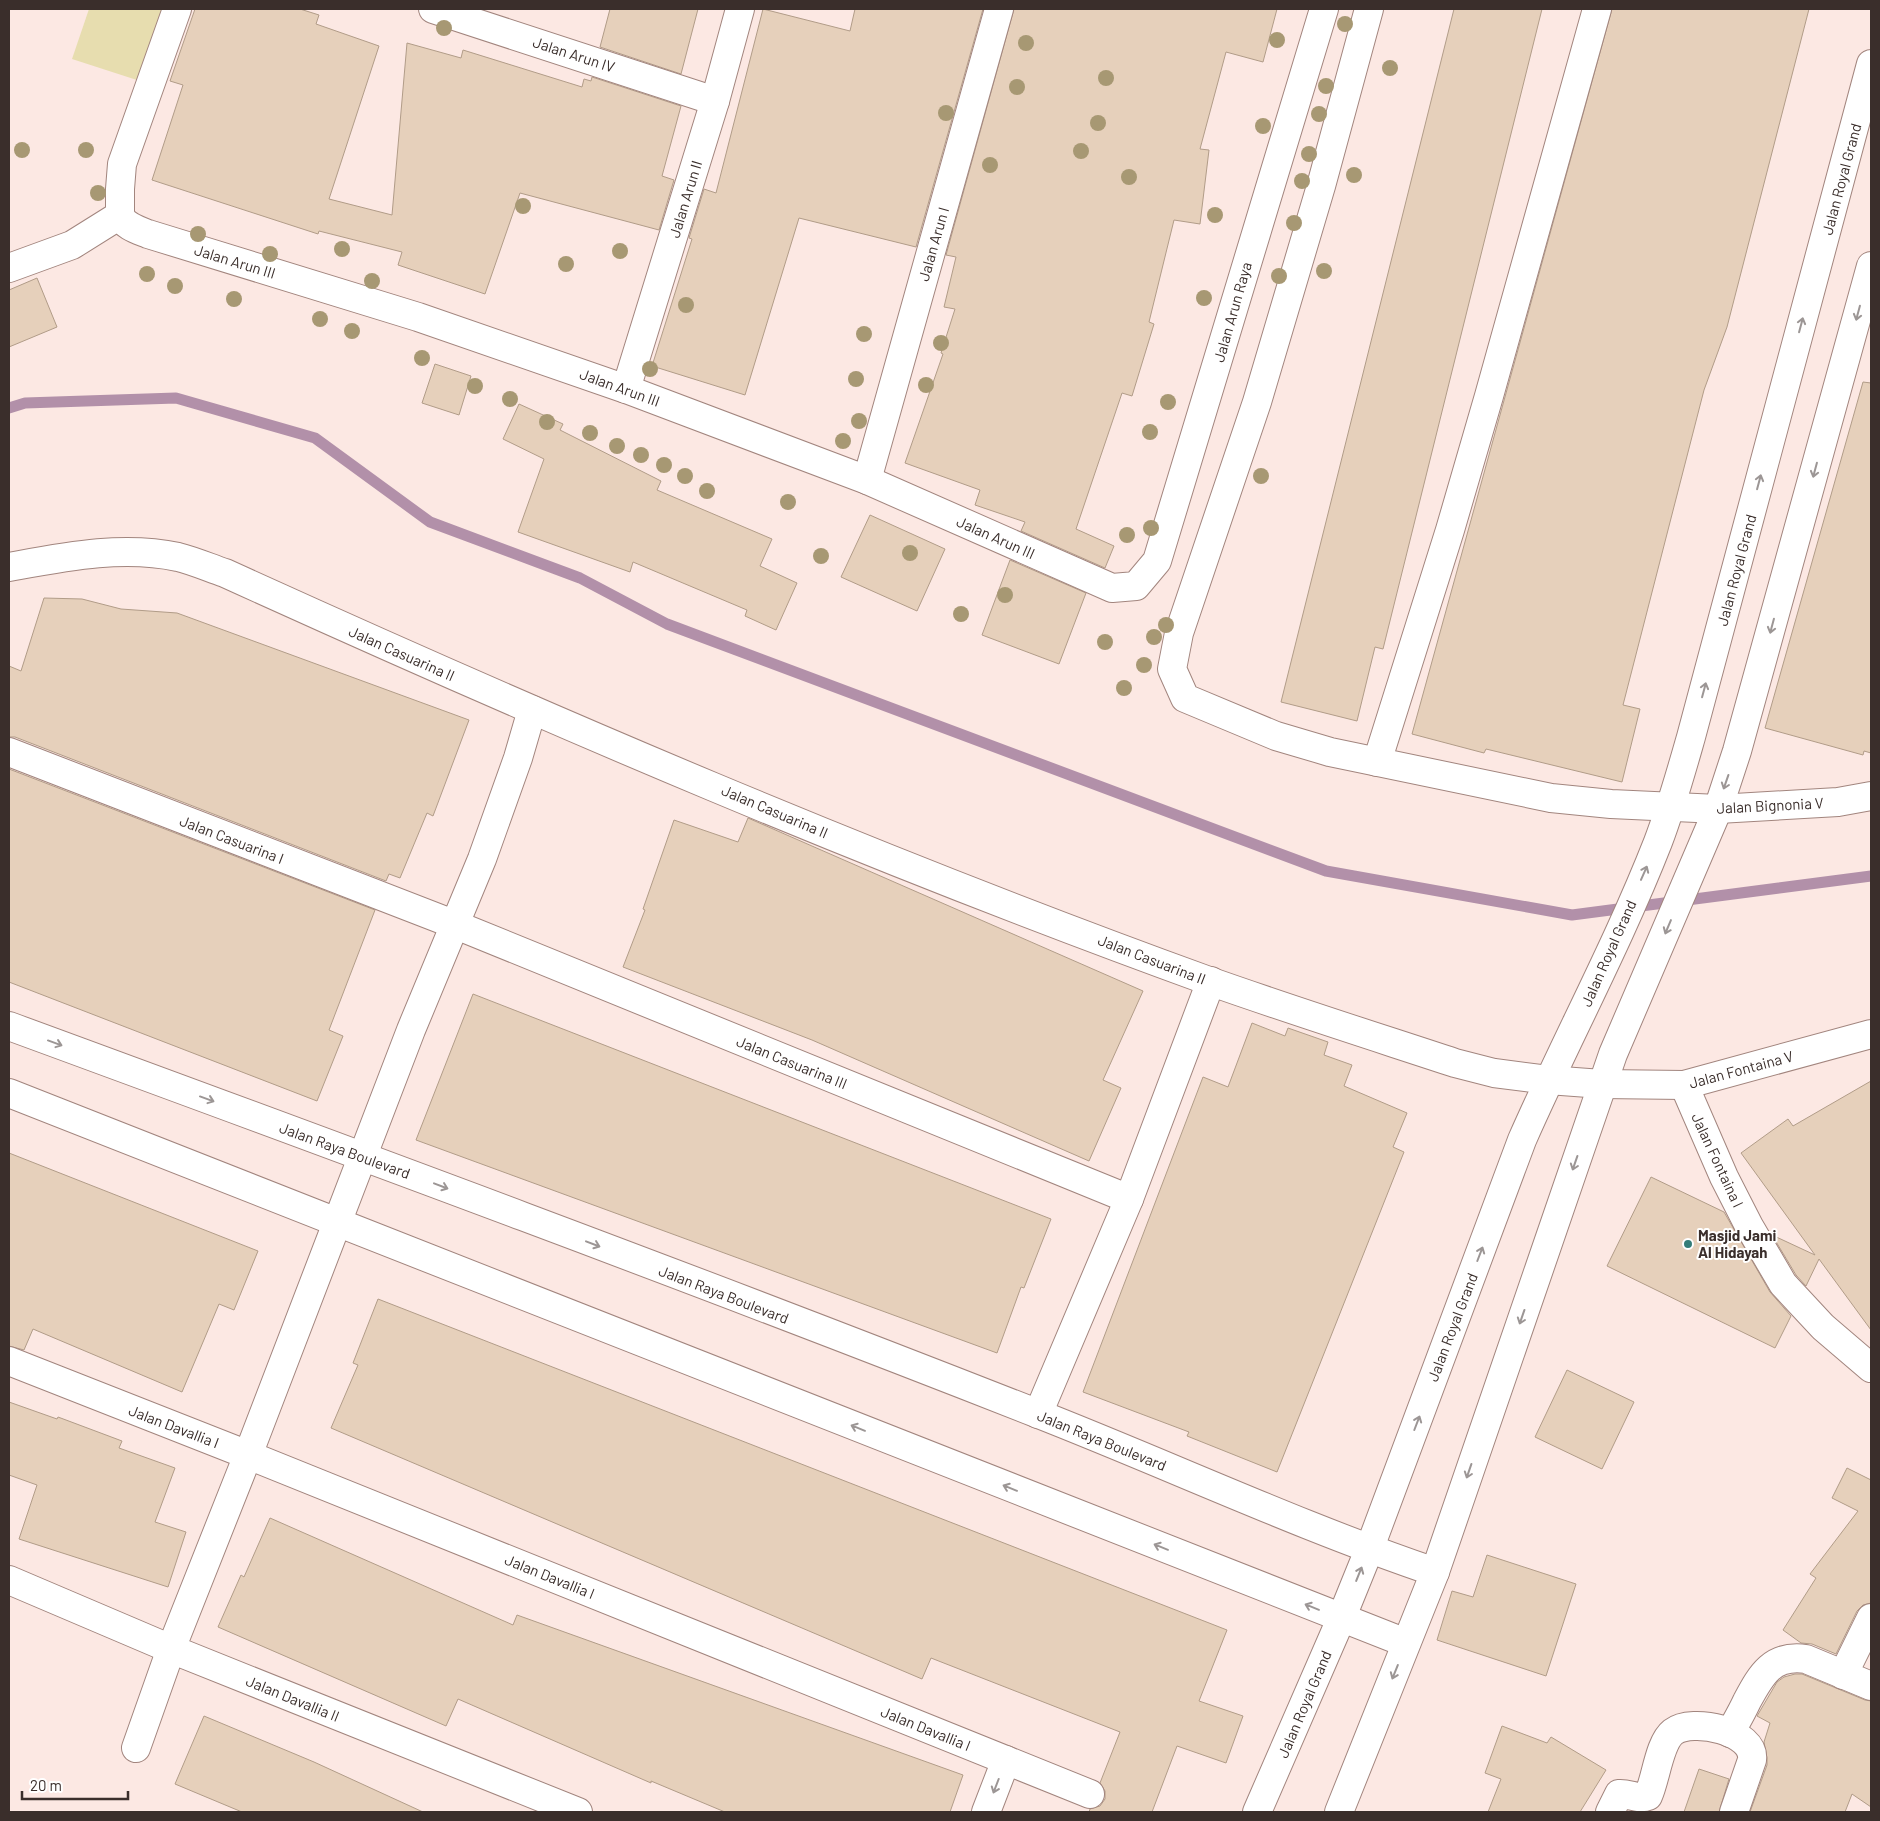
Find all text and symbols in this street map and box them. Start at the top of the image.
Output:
street label: Jalan Arun IV [531,32,617,76]
street label: Jalan Royal Grand [1817,121,1865,237]
street label: Jalan Arun II [665,158,705,240]
street label: Jalan Arun I [914,205,952,283]
street label: Jalan Arun III [192,240,278,282]
street label: Jalan Arun Raya [1209,260,1255,364]
one-way arrow [1853,305,1863,321]
one-way arrow [1797,317,1807,333]
street label: Jalan Arun III [578,364,662,410]
one-way arrow [1810,461,1819,477]
one-way arrow [1755,474,1765,490]
street label: Jalan Arun III [954,512,1038,562]
street label: Jalan Royal Grand [1712,512,1760,628]
one-way arrow [1766,618,1776,634]
street label: Jalan Casuarina II [346,622,458,684]
one-way arrow [1699,682,1709,698]
one-way arrow [1721,774,1731,790]
street label: Jalan Casuarina II [719,780,831,842]
street label: Jalan Bignonia V [1716,793,1824,817]
street label: Jalan Casuarina I [177,811,287,867]
one-way arrow [1639,866,1649,881]
street label: Jalan Royal Grand [1576,897,1640,1009]
one-way arrow [1662,919,1672,934]
street label: Jalan Casuarina II [1096,930,1208,988]
street label: Jalan Casuarina III [734,1032,850,1092]
one-way arrow [47,1039,62,1048]
street label: Jalan Fontaina V [1687,1046,1795,1092]
one-way arrow [199,1095,214,1104]
street label: Jalan Fontaina I [1688,1110,1748,1210]
street label: Jalan Raya Boulevard [277,1118,413,1182]
one-way arrow [1569,1155,1579,1171]
one-way arrow [433,1182,449,1191]
place label: Masjid Jami Al Hidayah [1698,1226,1776,1261]
marker: Masjid Jami Al Hidayah [1682,1238,1694,1250]
one-way arrow [585,1240,600,1249]
one-way arrow [1475,1247,1485,1262]
street label: Jalan Raya Boulevard [656,1261,792,1327]
street label: Jalan Royal Grand [1423,1270,1481,1384]
one-way arrow [1517,1309,1526,1324]
street label: Jalan Davallia I [126,1401,222,1451]
street label: Jalan Raya Boulevard [1035,1406,1169,1474]
one-way arrow [1413,1415,1422,1430]
one-way arrow [851,1423,867,1432]
one-way arrow [1464,1463,1474,1479]
one-way arrow [1002,1482,1017,1491]
one-way arrow [1154,1542,1169,1552]
street label: Jalan Davallia I [503,1550,597,1602]
one-way arrow [1355,1567,1364,1583]
one-way arrow [1305,1602,1320,1611]
street label: Jalan Royal Grand [1273,1648,1335,1760]
one-way arrow [1389,1664,1399,1679]
street label: Jalan Davallia II [244,1671,342,1725]
street label: Jalan Davallia I [879,1702,973,1754]
scale bar [22,1768,129,1800]
text: 20 m [30,1776,62,1794]
one-way arrow [991,1778,1000,1793]

